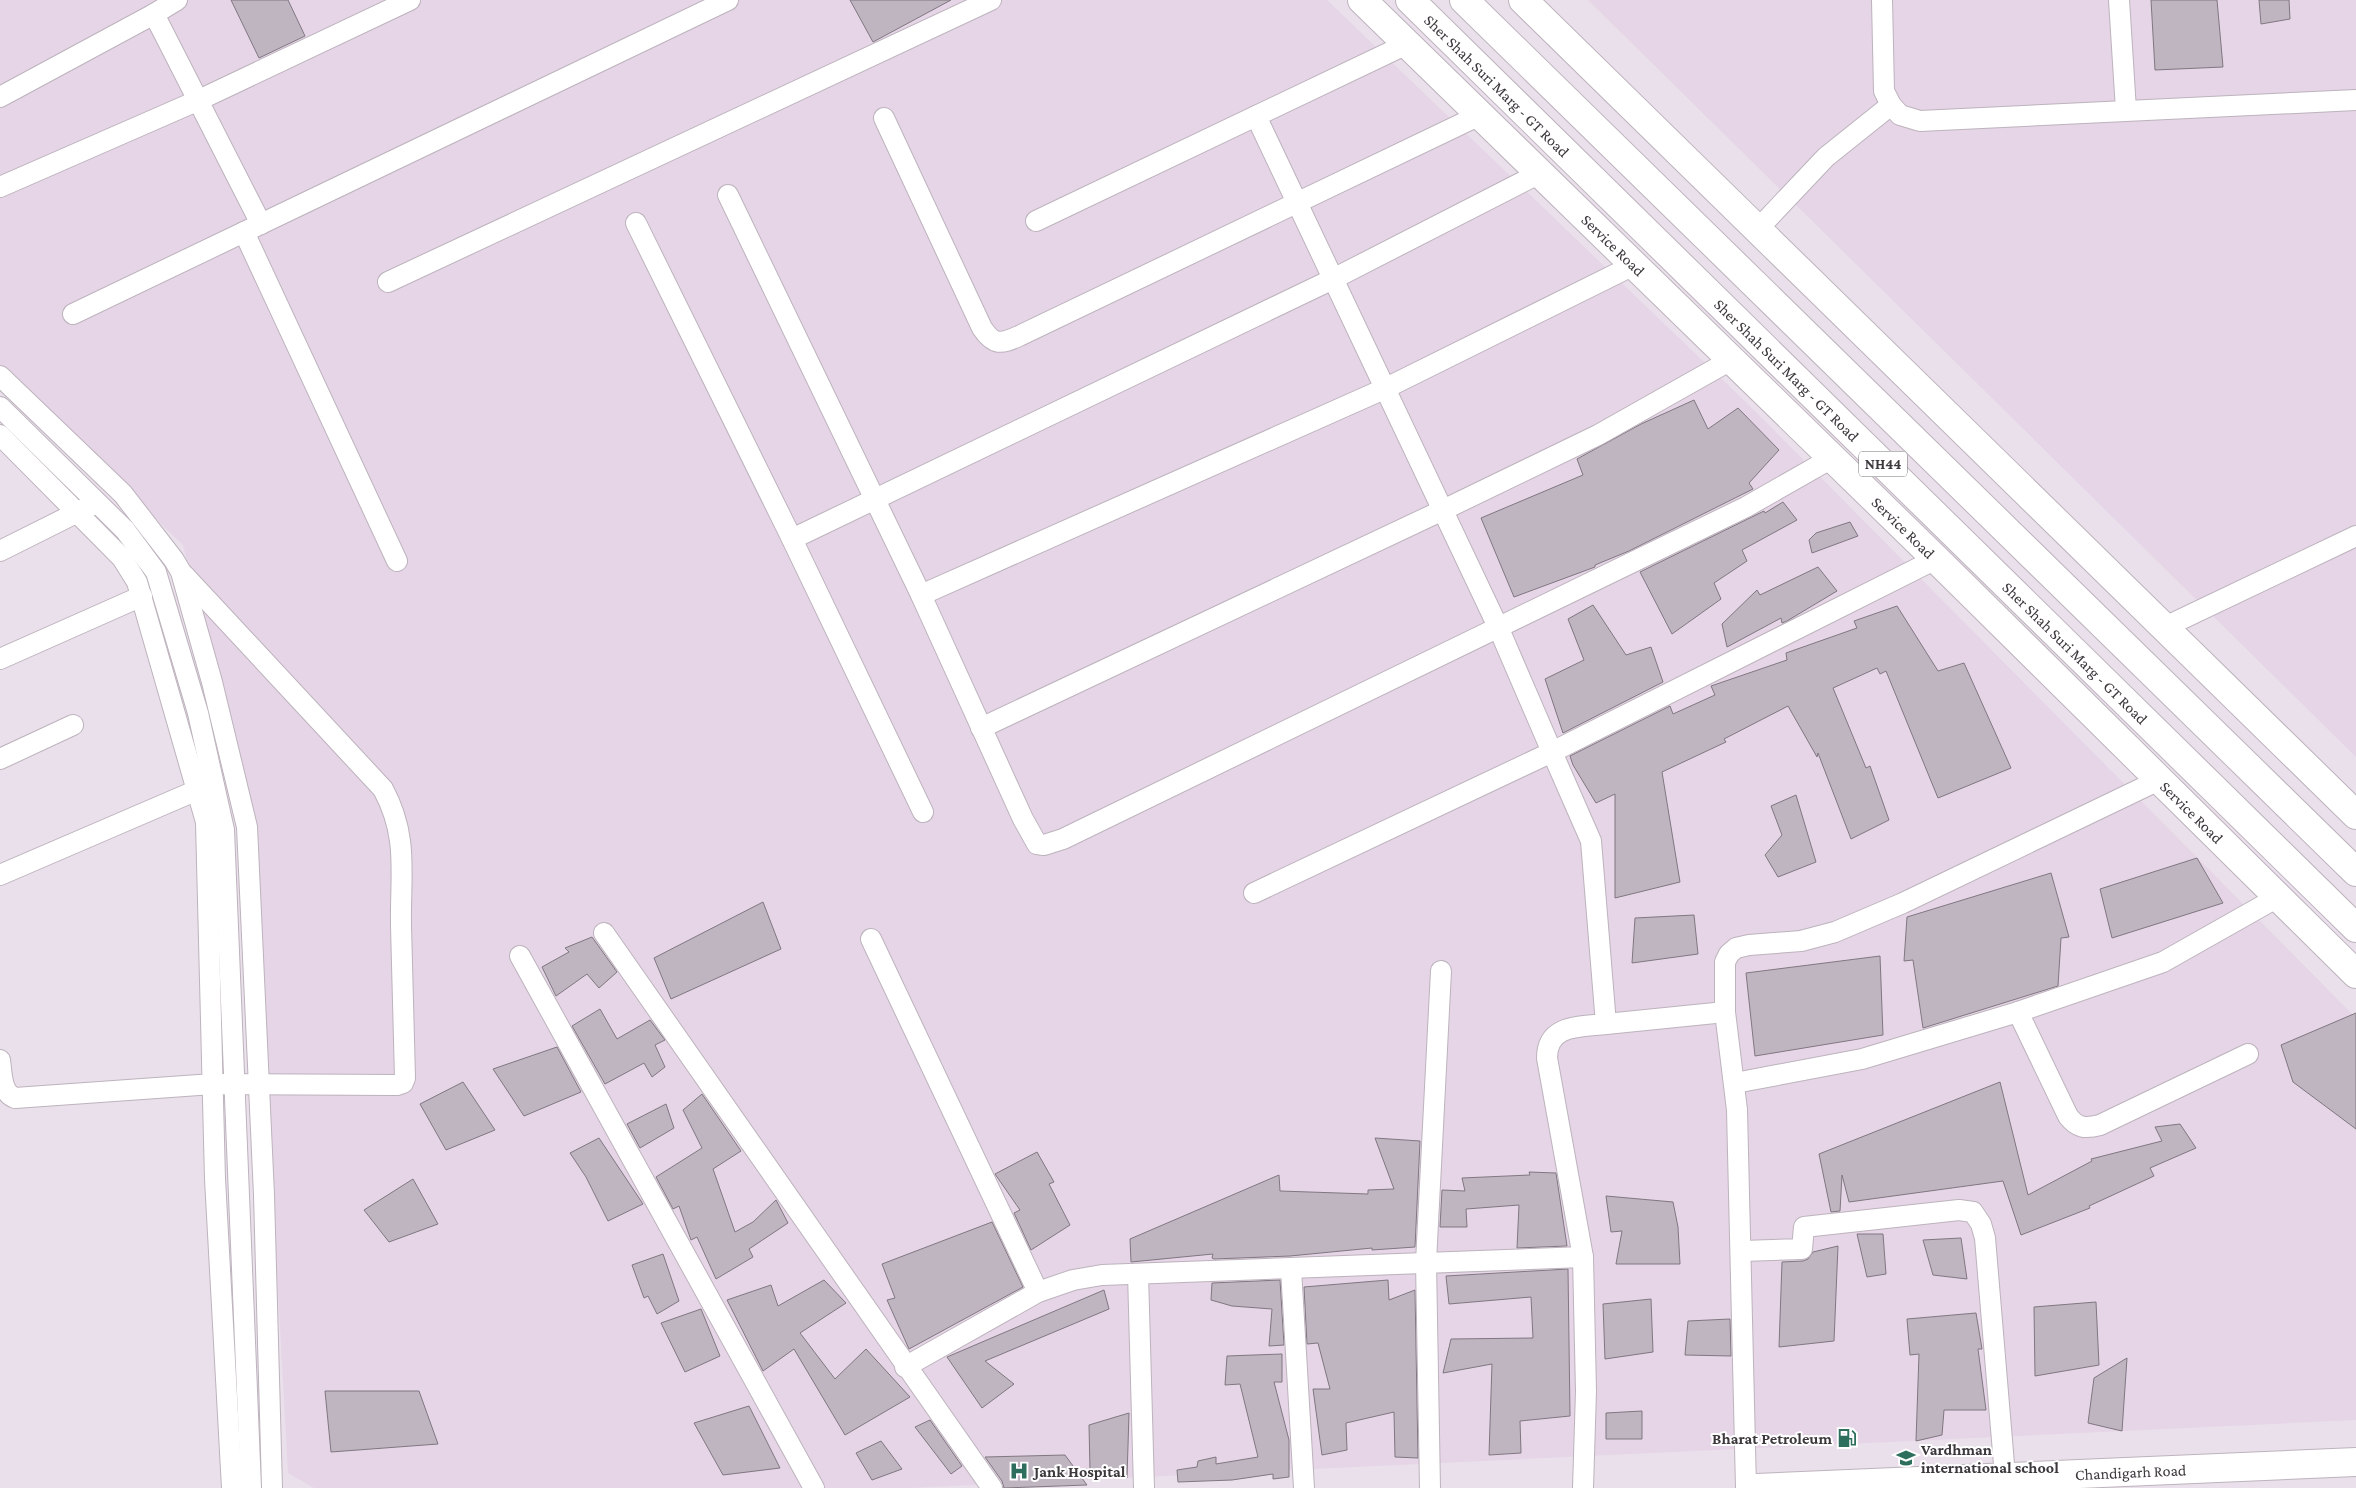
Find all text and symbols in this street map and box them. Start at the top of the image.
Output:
street label: Sher Shah Suri Marg - GT Road [1421,11,1573,160]
street label: Service Road [1579,211,1649,280]
street label: Sher Shah Suri Marg - GT Road [1711,295,1863,445]
road number: NH44 [1859,452,1907,476]
street label: Service Road [1869,493,1939,562]
street label: Sher Shah Suri Marg - GT Road [2000,578,2152,728]
street label: Service Road [2157,777,2227,847]
fuel station icon: Bharat Petroleum [1836,1427,1858,1449]
place label: Bharat Petroleum [1712,1430,1832,1447]
place label: Vardhman international school [1920,1441,2059,1476]
school or university icon: Vardhman international school [1895,1447,1917,1469]
hospital icon: Jank Hospital [1008,1460,1030,1482]
street label: Chandigarh Road [2075,1461,2187,1483]
place label: Jank Hospital [1032,1463,1126,1480]

